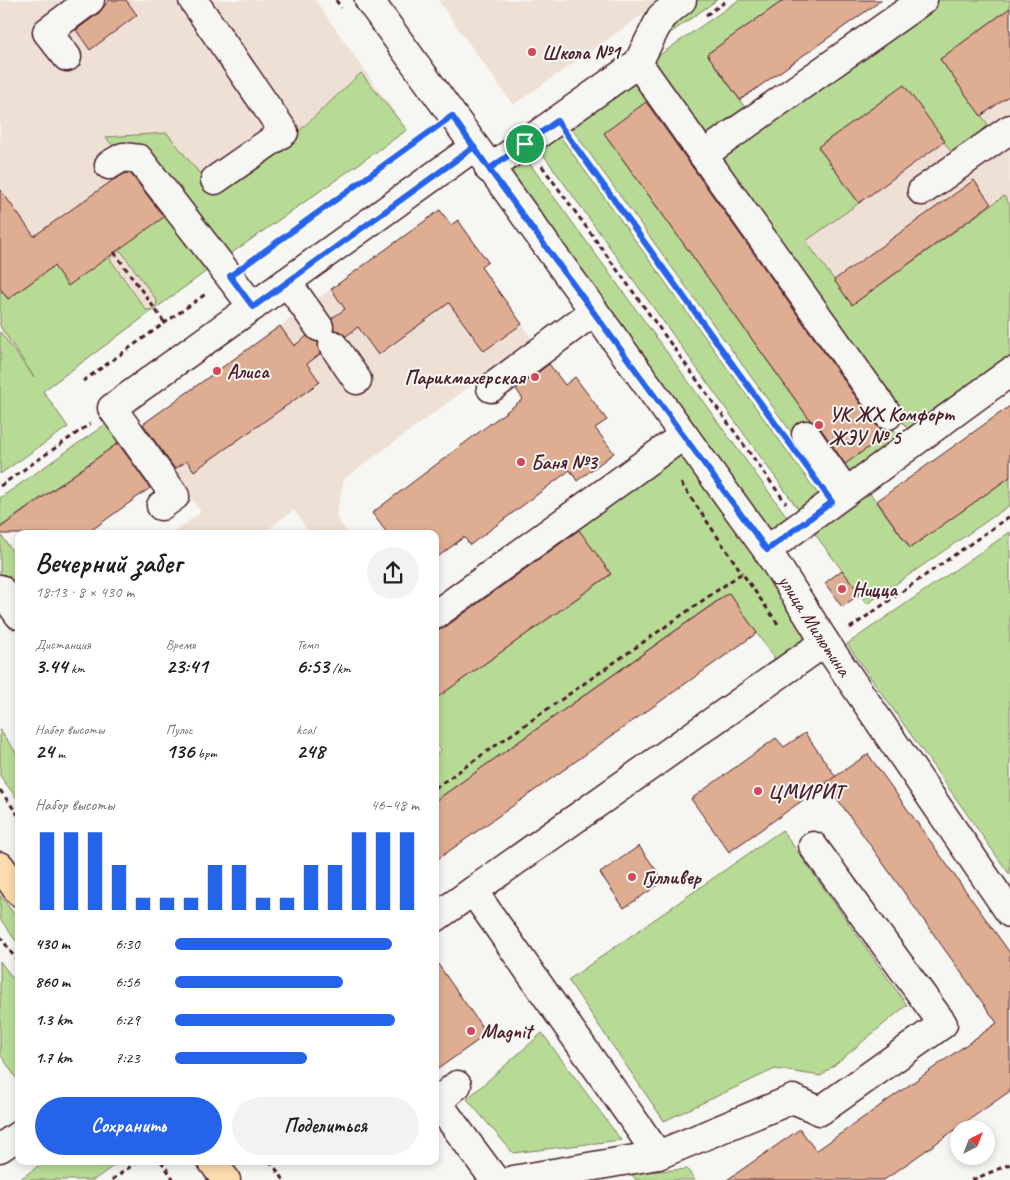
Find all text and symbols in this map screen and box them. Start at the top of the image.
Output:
place label: Школа №1 [542,40,622,65]
marker: Школа №1 [526,46,538,58]
pin [504,123,546,165]
icon: arrive [511,130,539,158]
place label: Алиса [227,359,270,384]
marker: Алиса [211,365,223,377]
place label: Парикмахерская [404,365,526,390]
marker: Парикмахерская [529,371,541,383]
place label: УК ЖХ Комфорт ЖЭУ № 5 [829,402,956,450]
marker: УК ЖХ Комфорт ЖЭУ № 5 [813,419,825,431]
place label: Баня №3 [531,450,599,475]
marker: Баня №3 [515,456,527,468]
text: Вечерний забег [35,545,182,580]
button: share [367,547,419,599]
street label: улица Милютина [772,569,857,682]
place label: Ницца [852,577,898,602]
text: 18:13 · 8 × 430 m [35,582,134,602]
marker: Ницца [836,583,848,595]
text: Дистанция [35,636,91,653]
text: Время [166,636,195,653]
text: Темп [296,636,319,653]
text: 3.44 [35,653,68,679]
text: 23:41 [166,653,208,679]
text: 6:53 [296,653,329,679]
text: km [68,660,85,677]
text: /km [329,660,351,677]
text: Набор высоты [35,721,104,738]
text: Пульс [166,721,193,738]
text: kcal [296,721,315,738]
text: 24 [35,738,54,764]
text: 136 [166,738,194,764]
text: 248 [296,738,325,764]
text: m [54,745,65,762]
text: bpm [194,745,217,762]
place label: ЦМИРИТ [768,779,848,804]
marker: ЦМИРИТ [752,785,764,797]
text: Набор высоты [35,795,114,815]
text: 46–48 m [370,795,419,815]
place label: Гулливер [642,865,702,890]
marker: Гулливер [626,871,638,883]
text: 430 m [35,934,70,954]
text: 6:30 [115,934,140,954]
text: 860 m [35,972,70,992]
text: 6:56 [115,972,140,992]
text: 1.3 km [35,1010,72,1030]
text: 6:29 [115,1010,140,1030]
place label: Magnit [481,1019,535,1044]
marker: Magnit [465,1025,477,1037]
text: 1.7 km [35,1048,72,1068]
text: 7:23 [115,1048,140,1068]
button: Сохранить [35,1097,222,1155]
button: Поделиться [232,1097,419,1155]
north arrow [950,1120,995,1165]
map controls [950,1120,995,1165]

